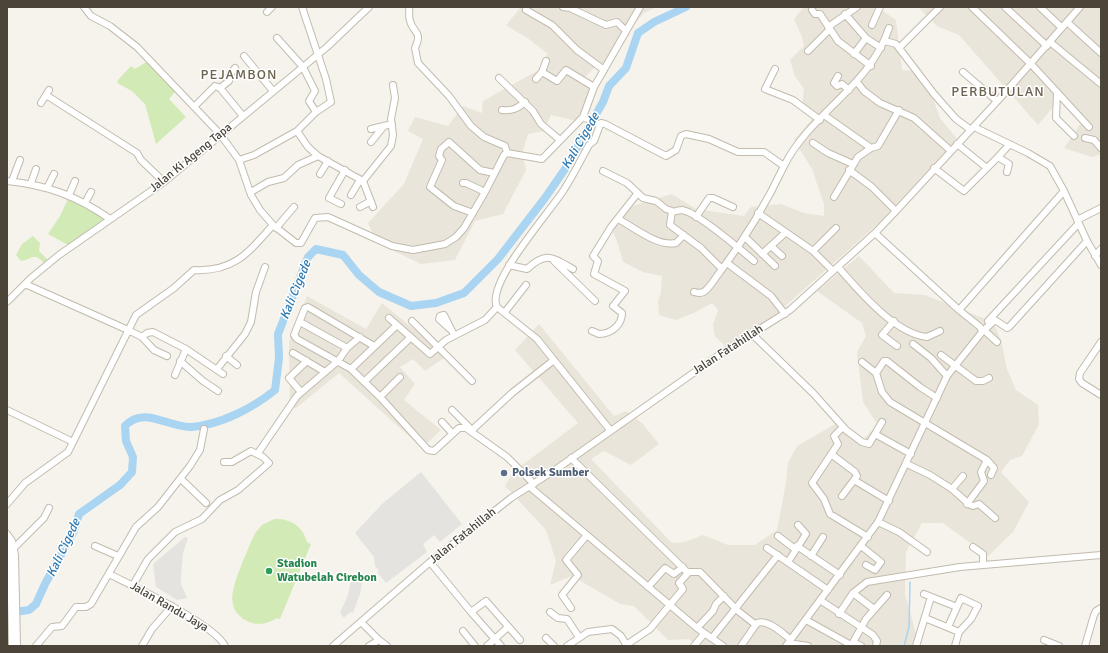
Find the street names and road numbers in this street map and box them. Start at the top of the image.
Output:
street label: Jalan Ki Ageng Tapa [147,120,235,196]
street label: Jalan Fatahillah [690,322,766,378]
street label: Jalan Fatahillah [427,505,499,567]
street label: Jalan Randu Jaya [127,579,211,635]

